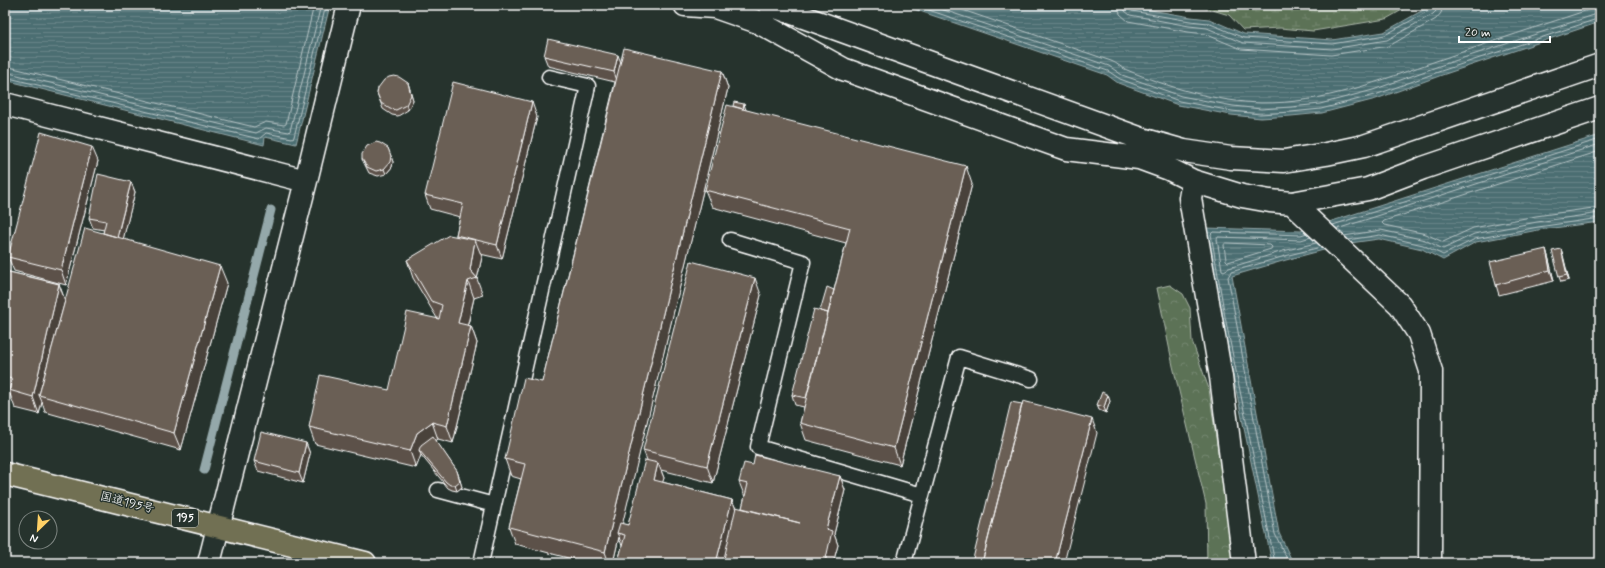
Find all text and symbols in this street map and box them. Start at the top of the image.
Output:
scale bar [1459,18,1550,44]
text: 20 m [1465,25,1491,41]
street label: 国道195号 [98,489,156,517]
road number: 195 [172,509,198,527]
north arrow [18,510,58,550]
text: N [28,530,40,546]

